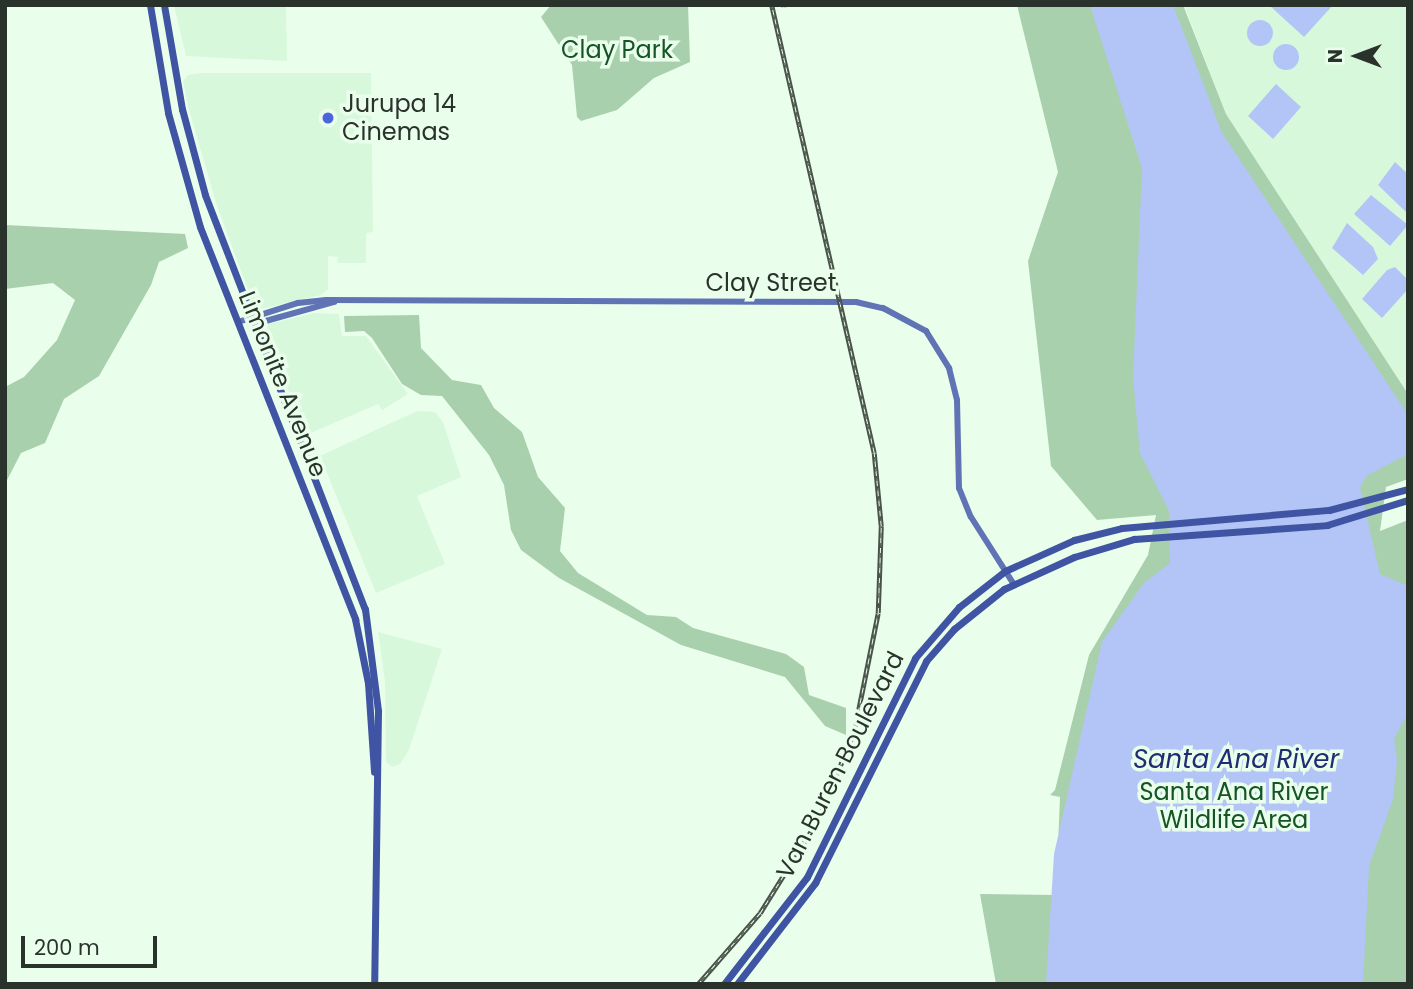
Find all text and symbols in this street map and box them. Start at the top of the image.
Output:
north arrow [1322,21,1392,91]
park label: Clay Park [561,36,673,64]
text: N [1322,49,1349,63]
place label: Jurupa 14 Cinemas [342,90,456,146]
marker: Jurupa 14 Cinemas [320,110,336,126]
street label: Clay Street [706,269,836,297]
street label: Limonite Avenue [233,287,333,481]
street label: Van Buren Boulevard [770,647,910,883]
water label: Santa Ana River [1133,744,1339,776]
park label: Santa Ana River Wildlife Area [1140,778,1328,834]
scale bar [24,922,161,966]
text: 200 m [34,933,100,962]

